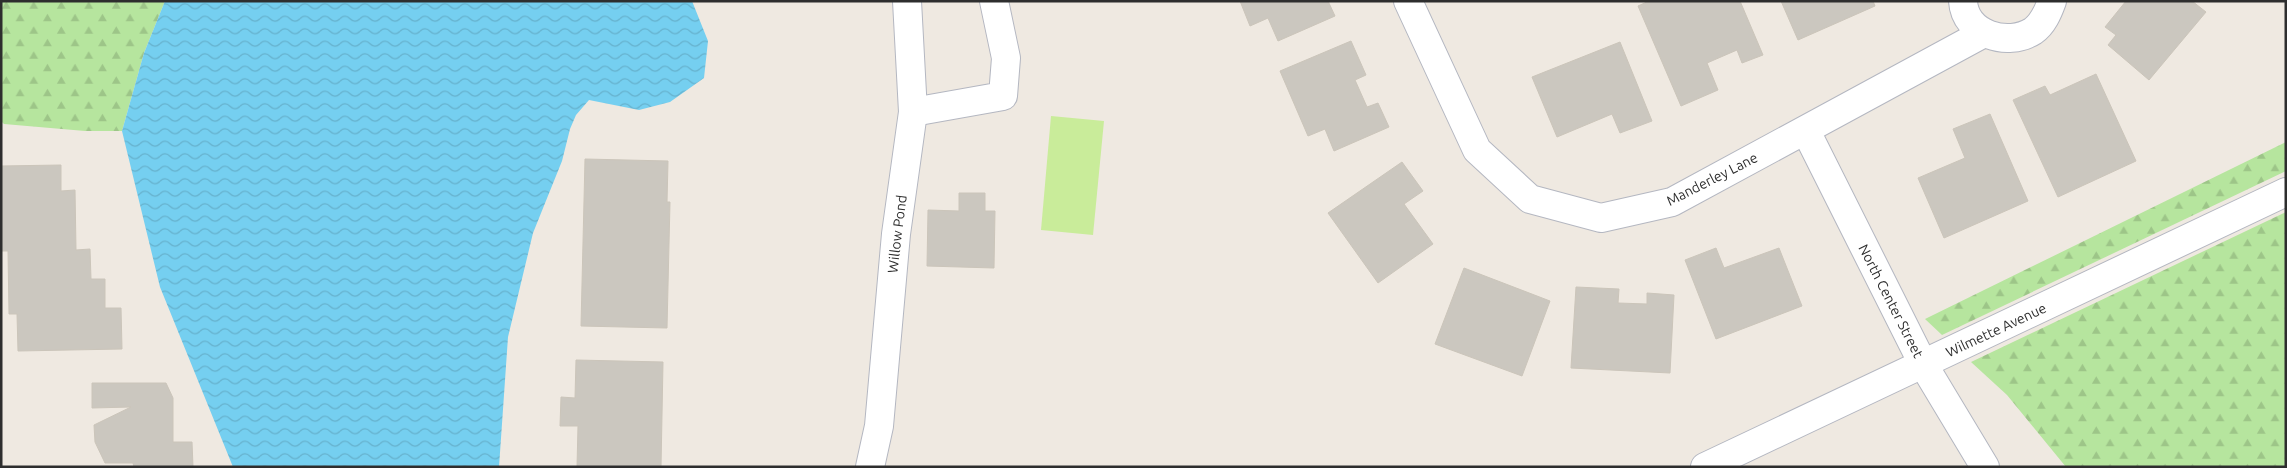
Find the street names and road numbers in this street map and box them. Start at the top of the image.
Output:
street label: Manderley Lane [1664,149,1760,209]
street label: Willow Pond [884,194,910,274]
street label: North Center Street [1855,242,1927,361]
street label: Wilmette Avenue [1943,300,2049,360]

